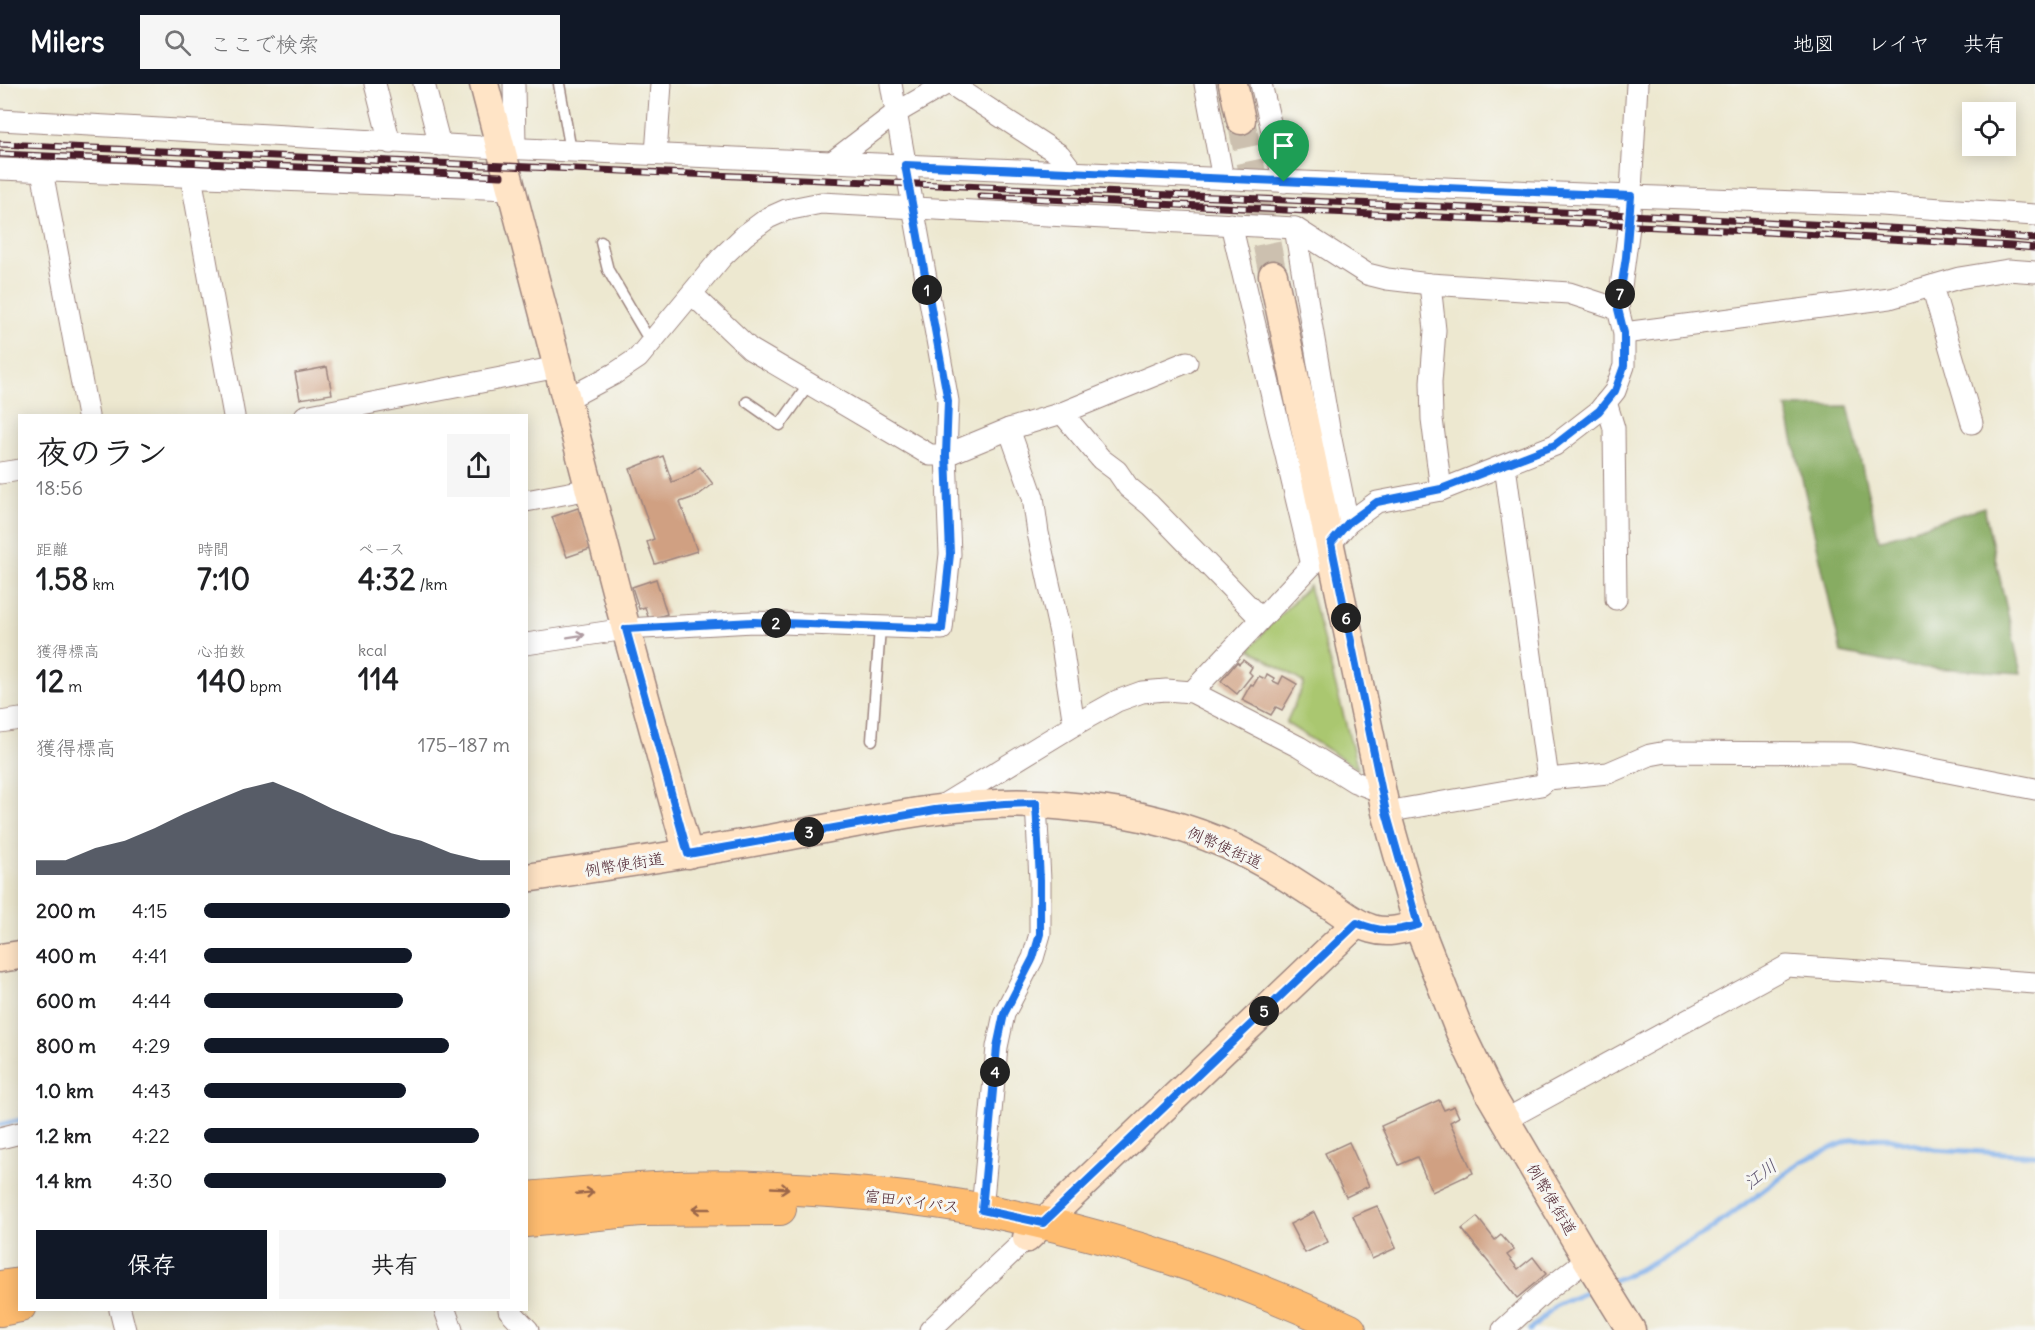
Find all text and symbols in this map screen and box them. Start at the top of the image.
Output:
search box [140,15,560,69]
text: Milers [30,24,104,60]
icon: search [161,26,194,59]
text: ここで検索 [209,30,319,58]
text: 地図 [1793,30,1835,57]
text: レイヤ [1868,30,1930,57]
text: 共有 [1963,30,2005,57]
map controls [1962,102,2016,156]
button: locate [1962,102,2016,156]
pin [1258,120,1309,182]
icon: arrive [1267,129,1300,162]
pin: 1 [912,275,942,305]
pin: 7 [1605,279,1635,309]
text: 1 [924,280,930,300]
text: 7 [1616,284,1624,304]
text: 夜のラン [36,431,168,473]
button: share [447,434,510,497]
text: 18:56 [36,475,83,500]
text: 距離 [36,539,68,559]
text: 時間 [197,539,229,559]
text: ペース [358,539,405,559]
text: 1.58 [36,560,89,598]
text: 7:10 [197,560,250,598]
text: 4:32 [358,560,416,598]
text: km [89,574,115,594]
text: /km [416,574,447,594]
pin: 6 [1331,603,1361,633]
pin: 2 [761,608,791,638]
text: 6 [1341,608,1351,628]
text: 2 [772,613,780,633]
one-way arrow [566,631,586,642]
text: kcal [358,640,387,660]
text: 獲得標高 [36,641,100,661]
text: 心拍数 [197,641,245,661]
text: 114 [358,660,399,698]
text: 12 [36,662,64,700]
text: 140 [197,662,246,700]
text: m [64,676,82,696]
text: bpm [246,676,282,696]
text: 175–187 m [418,732,510,757]
text: 獲得標高 [36,735,116,760]
pin: 3 [794,817,824,847]
text: 3 [804,822,814,842]
street label: 例幣使街道 [1184,822,1266,872]
street label: 例幣使街道 [583,848,665,880]
text: 200 m [36,898,96,923]
text: 4:15 [132,898,168,923]
text: 400 m [36,943,96,968]
text: 4:41 [132,943,167,968]
text: 600 m [36,988,96,1013]
text: 4:44 [132,988,171,1013]
pin: 5 [1249,996,1279,1026]
text: 5 [1259,1001,1269,1021]
text: 800 m [36,1033,96,1058]
text: 4:29 [132,1033,171,1058]
pin: 4 [980,1057,1010,1087]
text: 4 [990,1062,1000,1082]
text: 1.0 km [36,1078,94,1103]
text: 4:43 [132,1078,171,1103]
text: 1.2 km [36,1123,92,1148]
text: 4:22 [132,1123,170,1148]
water label: 江川 [1739,1154,1781,1194]
street label: 例幣使街道 [1523,1160,1581,1238]
text: 1.4 km [36,1168,92,1193]
text: 4:30 [132,1168,173,1193]
one-way arrow [769,1183,789,1194]
street label: 富田バイパス [863,1185,961,1217]
one-way arrow [574,1187,594,1198]
one-way arrow [691,1203,711,1215]
button: 保存 [36,1230,267,1299]
button: 共有 [279,1230,510,1299]

